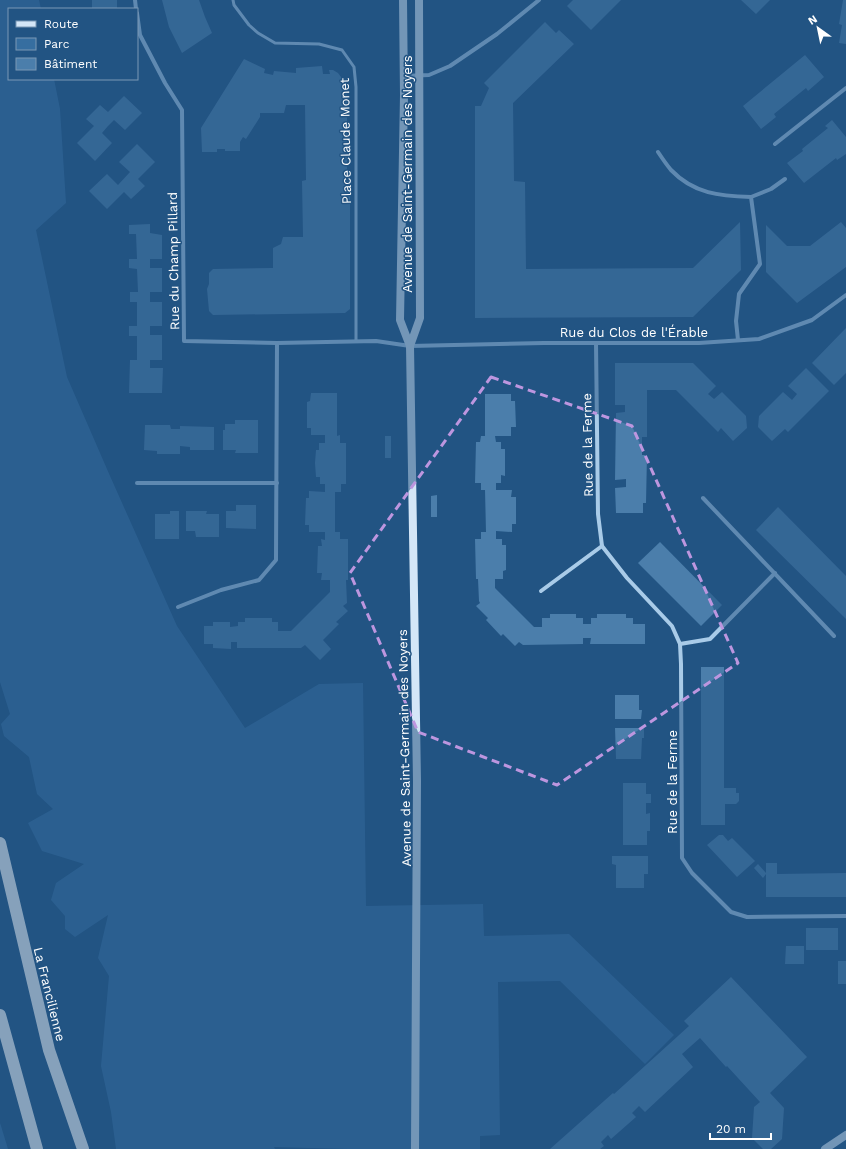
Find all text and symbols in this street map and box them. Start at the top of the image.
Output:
legend [8,8,138,80]
north arrow [798,8,838,48]
text: N [806,12,820,28]
text: Route [44,17,78,31]
text: Parc [44,37,70,51]
street label: Avenue de Saint-Germain des Noyers [400,55,415,293]
text: Bâtiment [44,57,97,71]
street label: Place Claude Monet [337,77,354,204]
street label: Rue du Champ Pillard [165,192,182,330]
street label: Rue du Clos de l'Érable [560,324,708,340]
street label: Rue de la Ferme [579,393,596,497]
street label: Avenue de Saint-Germain des Noyers [395,629,414,867]
street label: Rue de la Ferme [665,730,680,834]
street label: La Francilienne [31,946,68,1043]
scale bar [710,1115,771,1141]
text: 20 m [716,1122,746,1136]

